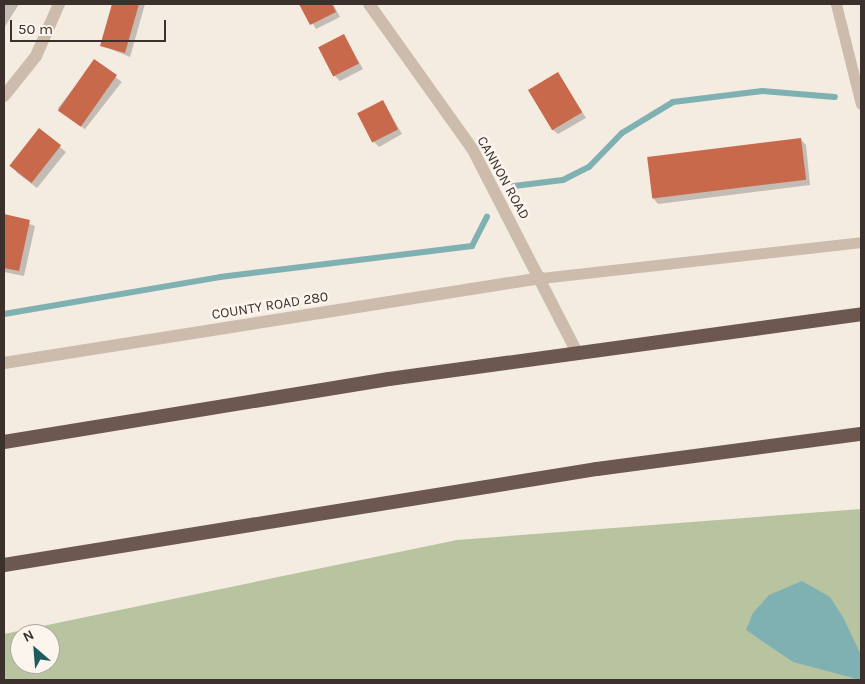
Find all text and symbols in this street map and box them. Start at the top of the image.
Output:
scale bar [12,10,169,42]
text: 50 m [18,20,53,38]
street label: CANNON ROAD [473,133,533,223]
street label: COUNTY ROAD 280 [211,289,329,323]
north arrow [10,624,60,674]
text: N [20,626,37,646]

